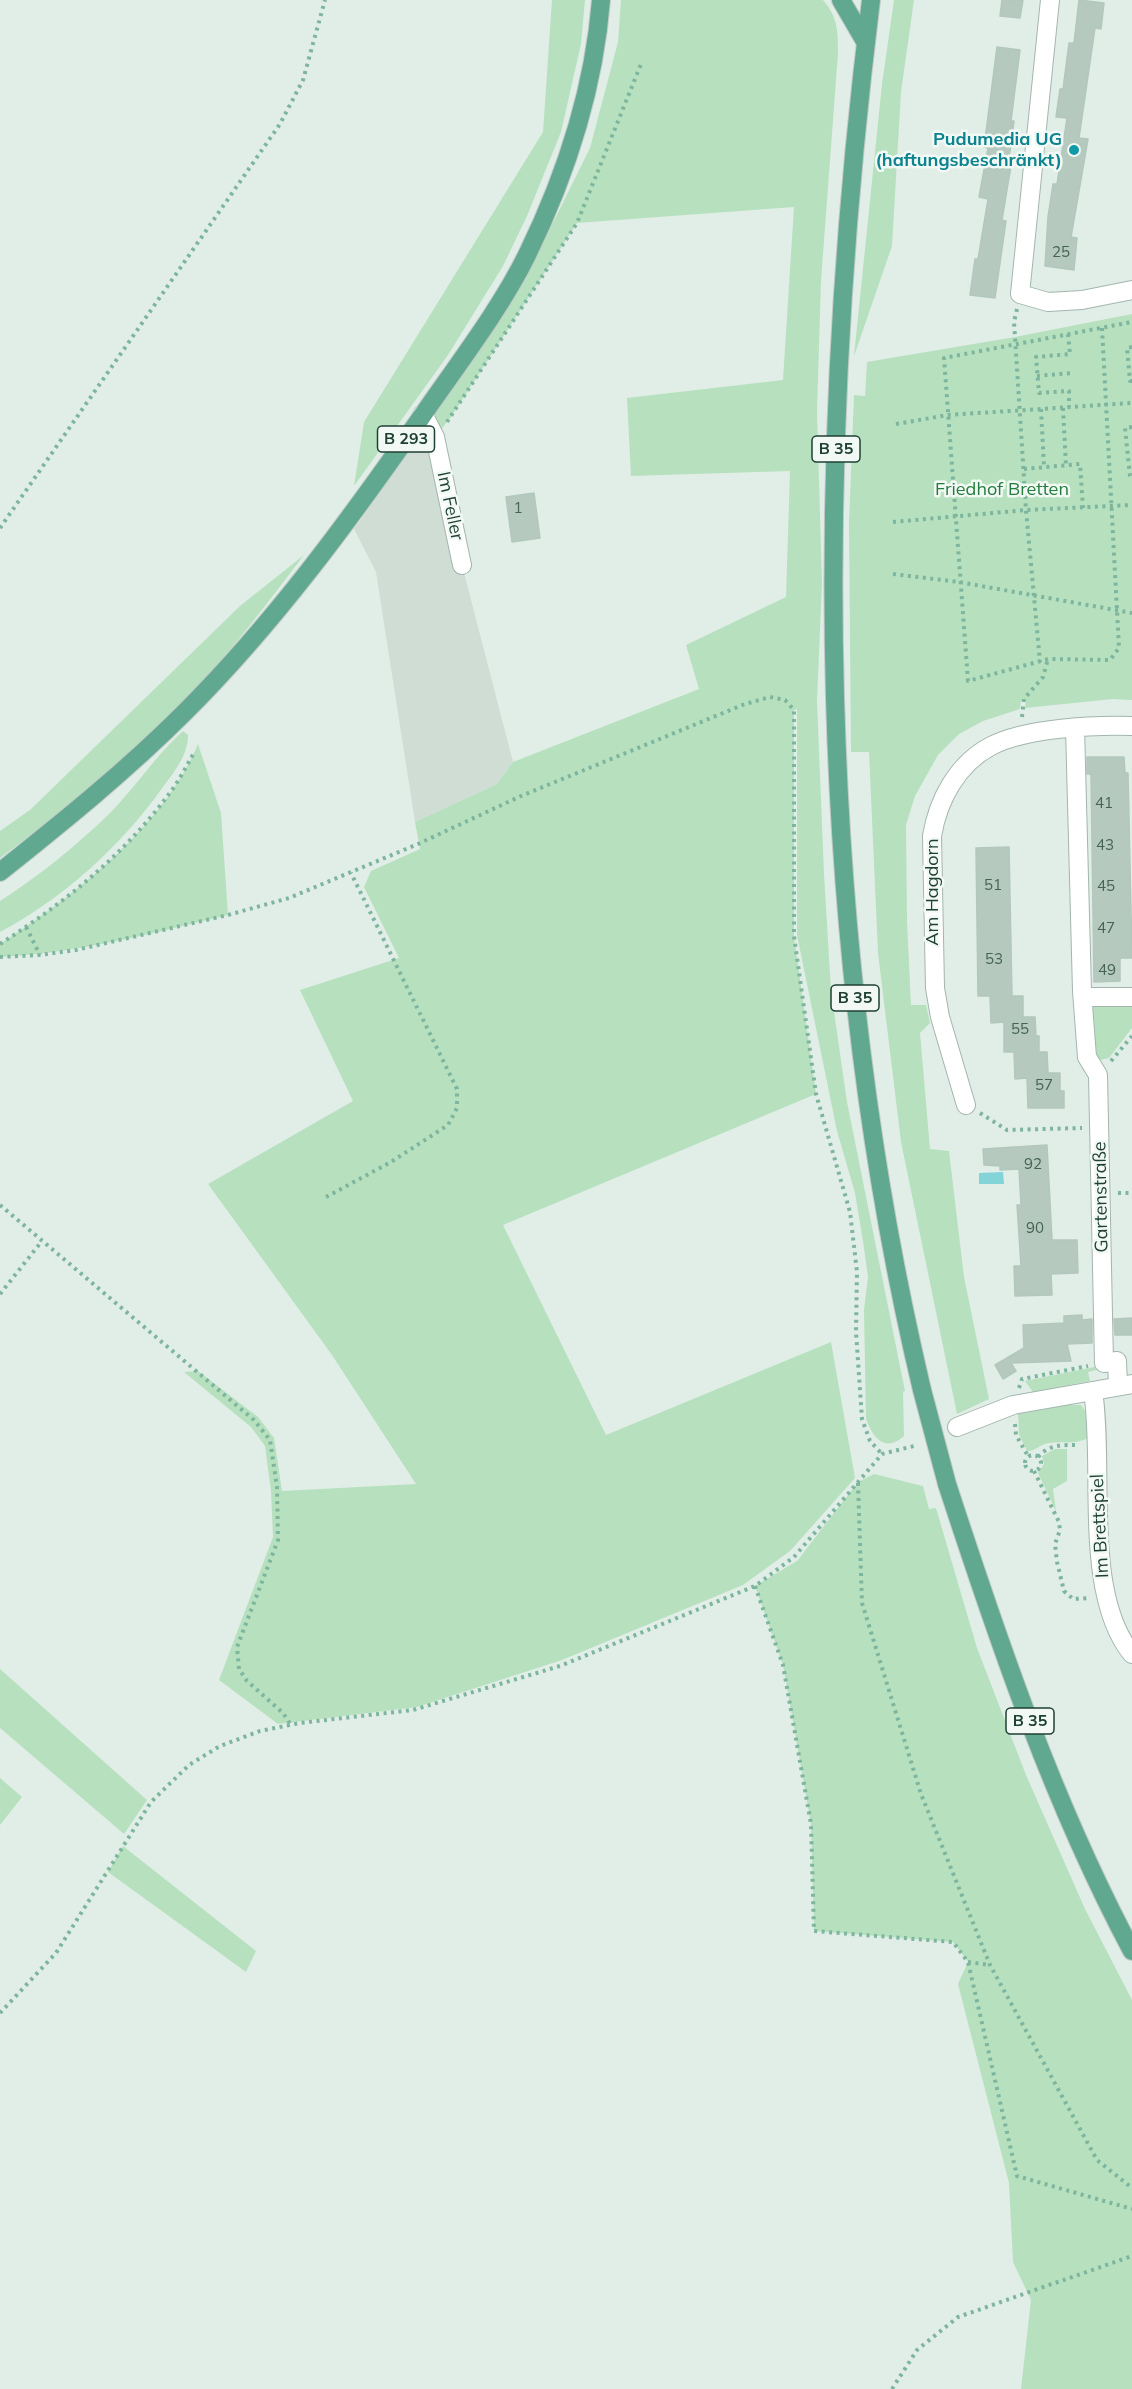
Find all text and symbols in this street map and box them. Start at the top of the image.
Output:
place label: Pudumedia UG (haftungsbeschränkt) [875,129,1062,172]
marker: Pudumedia UG (haftungsbeschränkt) [1067,143,1081,157]
house number: 25 [1052,243,1070,261]
road number: B 293 [378,426,434,452]
road number: B 35 [812,436,860,462]
street label: Im Feller [432,470,468,542]
park label: Friedhof Bretten [935,479,1069,501]
house number: 1 [514,499,522,517]
house number: 41 [1095,794,1113,812]
house number: 43 [1096,836,1114,854]
street label: Am Hagdorn [922,838,944,946]
house number: 51 [984,876,1002,894]
house number: 45 [1097,877,1115,895]
house number: 47 [1097,919,1115,937]
house number: 53 [985,950,1003,968]
house number: 49 [1098,961,1116,979]
road number: B 35 [831,985,879,1011]
house number: 55 [1011,1020,1029,1038]
house number: 57 [1035,1076,1053,1094]
street label: Gartenstraße [1089,1141,1113,1253]
house number: 92 [1024,1155,1042,1173]
house number: 90 [1026,1219,1044,1237]
street label: Im Brettspiel [1086,1473,1114,1579]
road number: B 35 [1006,1708,1054,1734]

